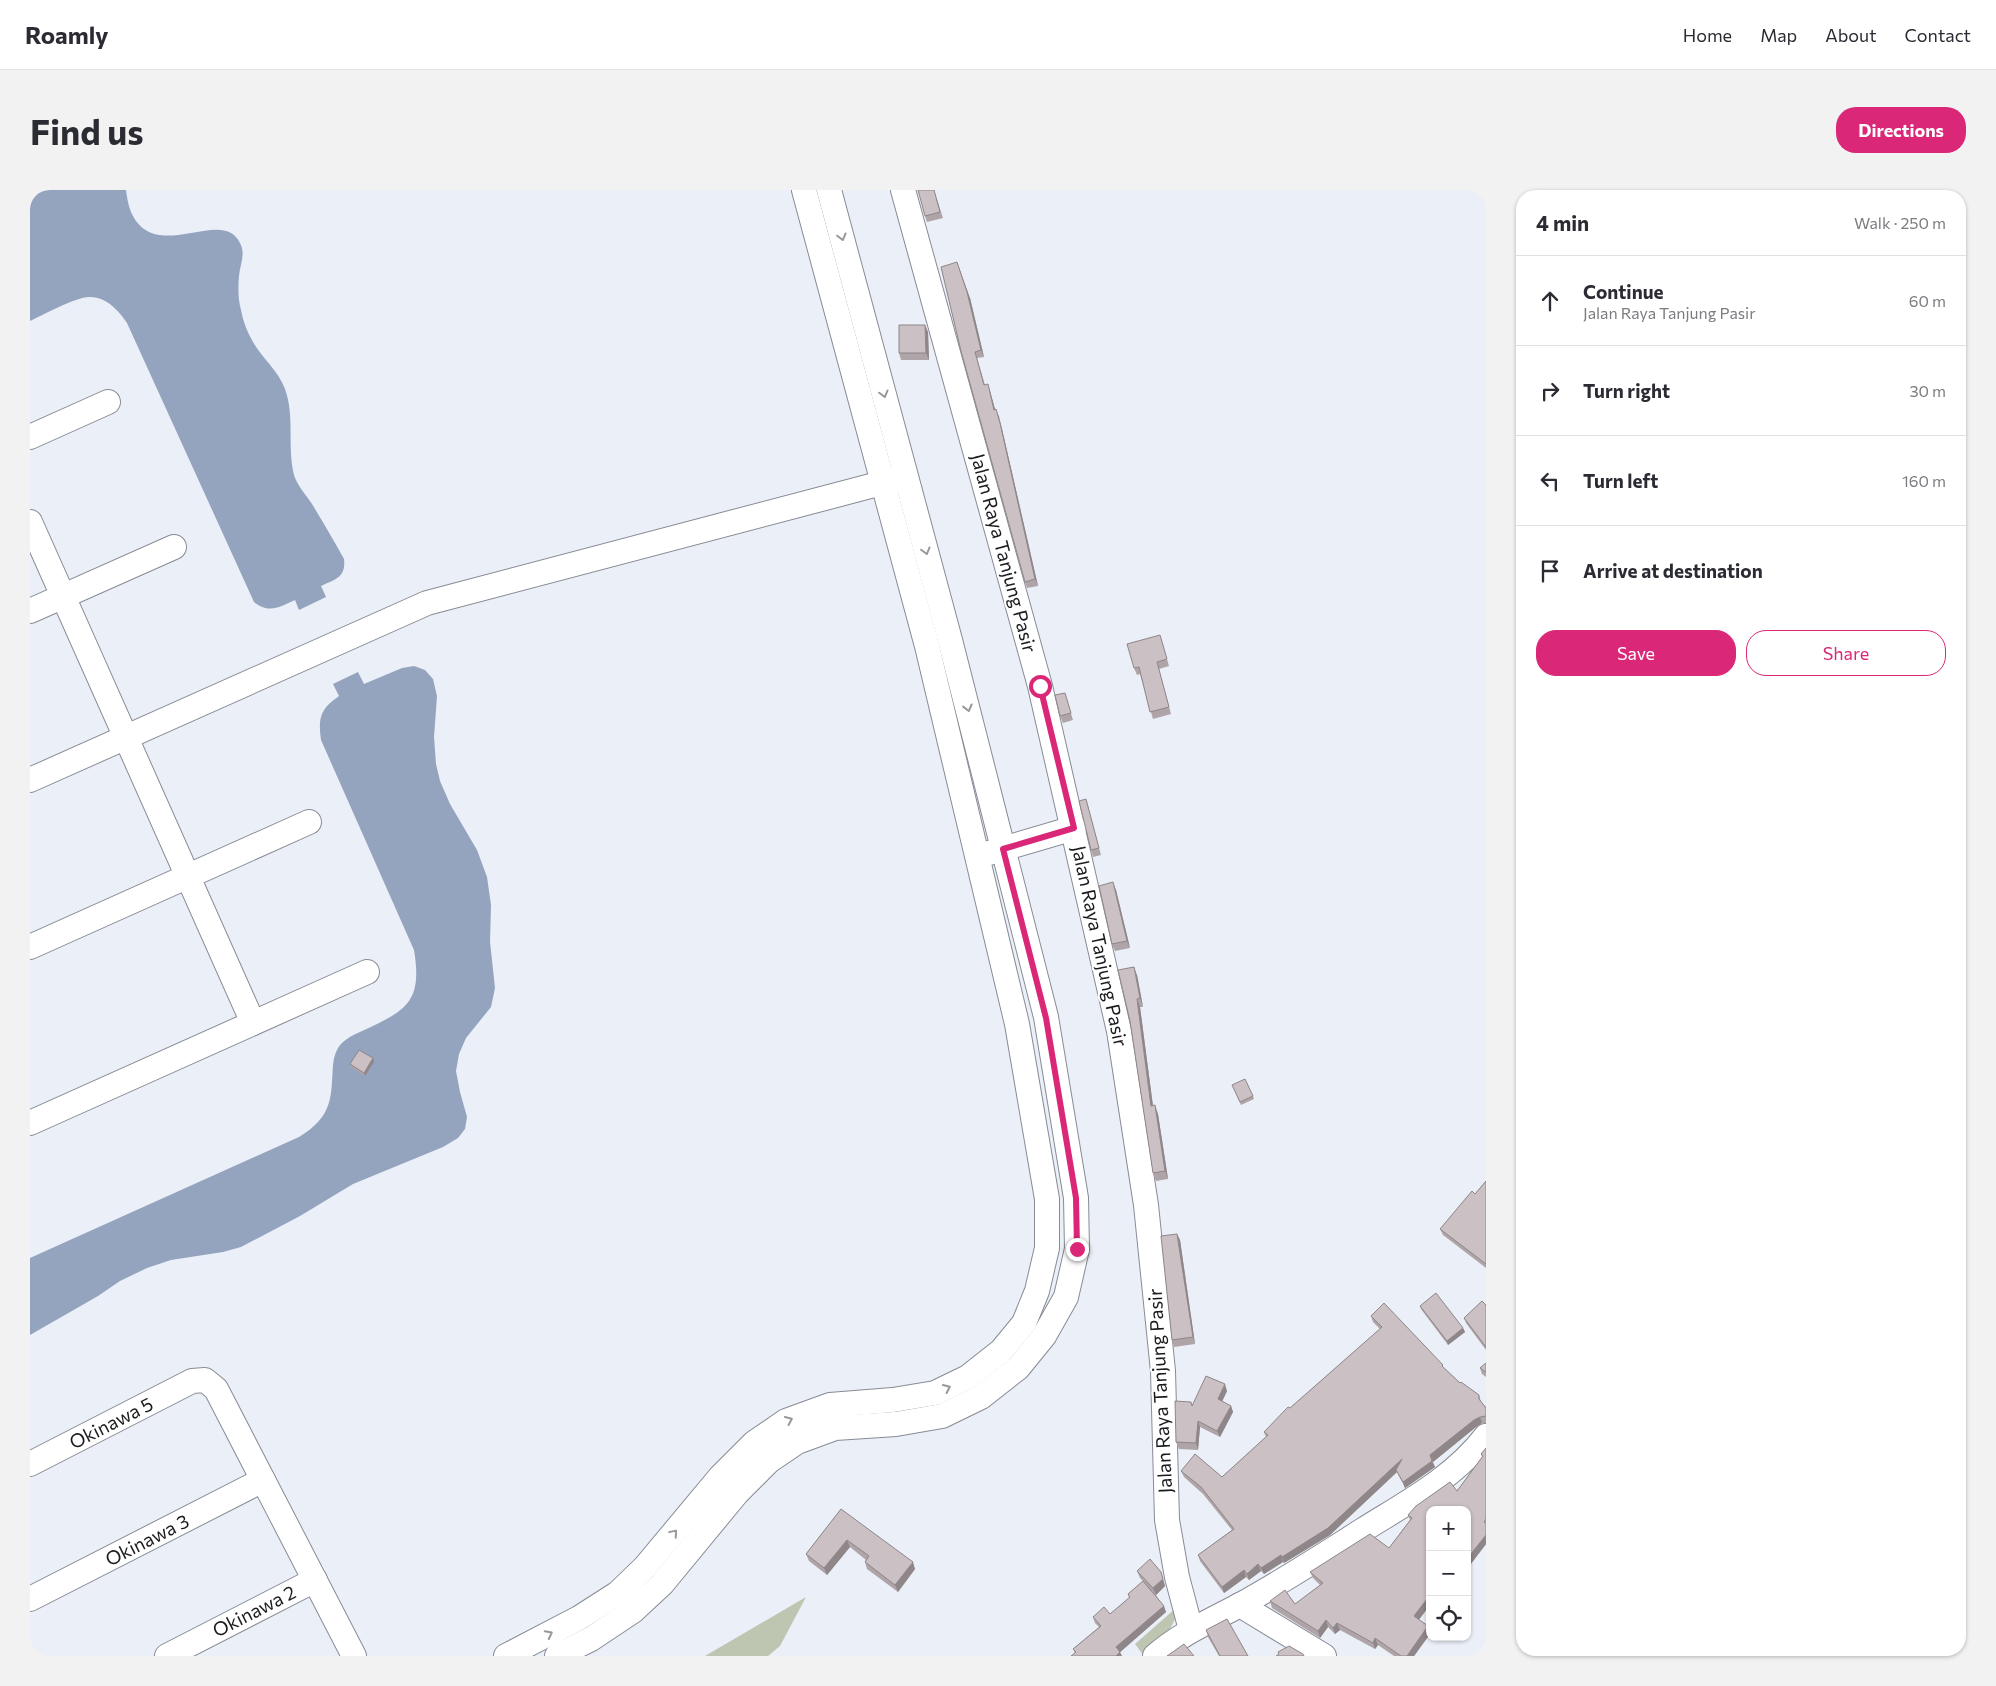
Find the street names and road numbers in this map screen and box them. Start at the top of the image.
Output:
street label: Jalan Raya Tanjung Pasir [967,451,1042,655]
street label: Jalan Raya Tanjung Pasir [1068,843,1133,1049]
street label: Jalan Raya Tanjung Pasir [1143,1288,1176,1494]
street label: Okinawa 5 [65,1392,156,1453]
street label: Okinawa 3 [101,1509,192,1570]
street label: Okinawa 2 [208,1580,299,1641]

